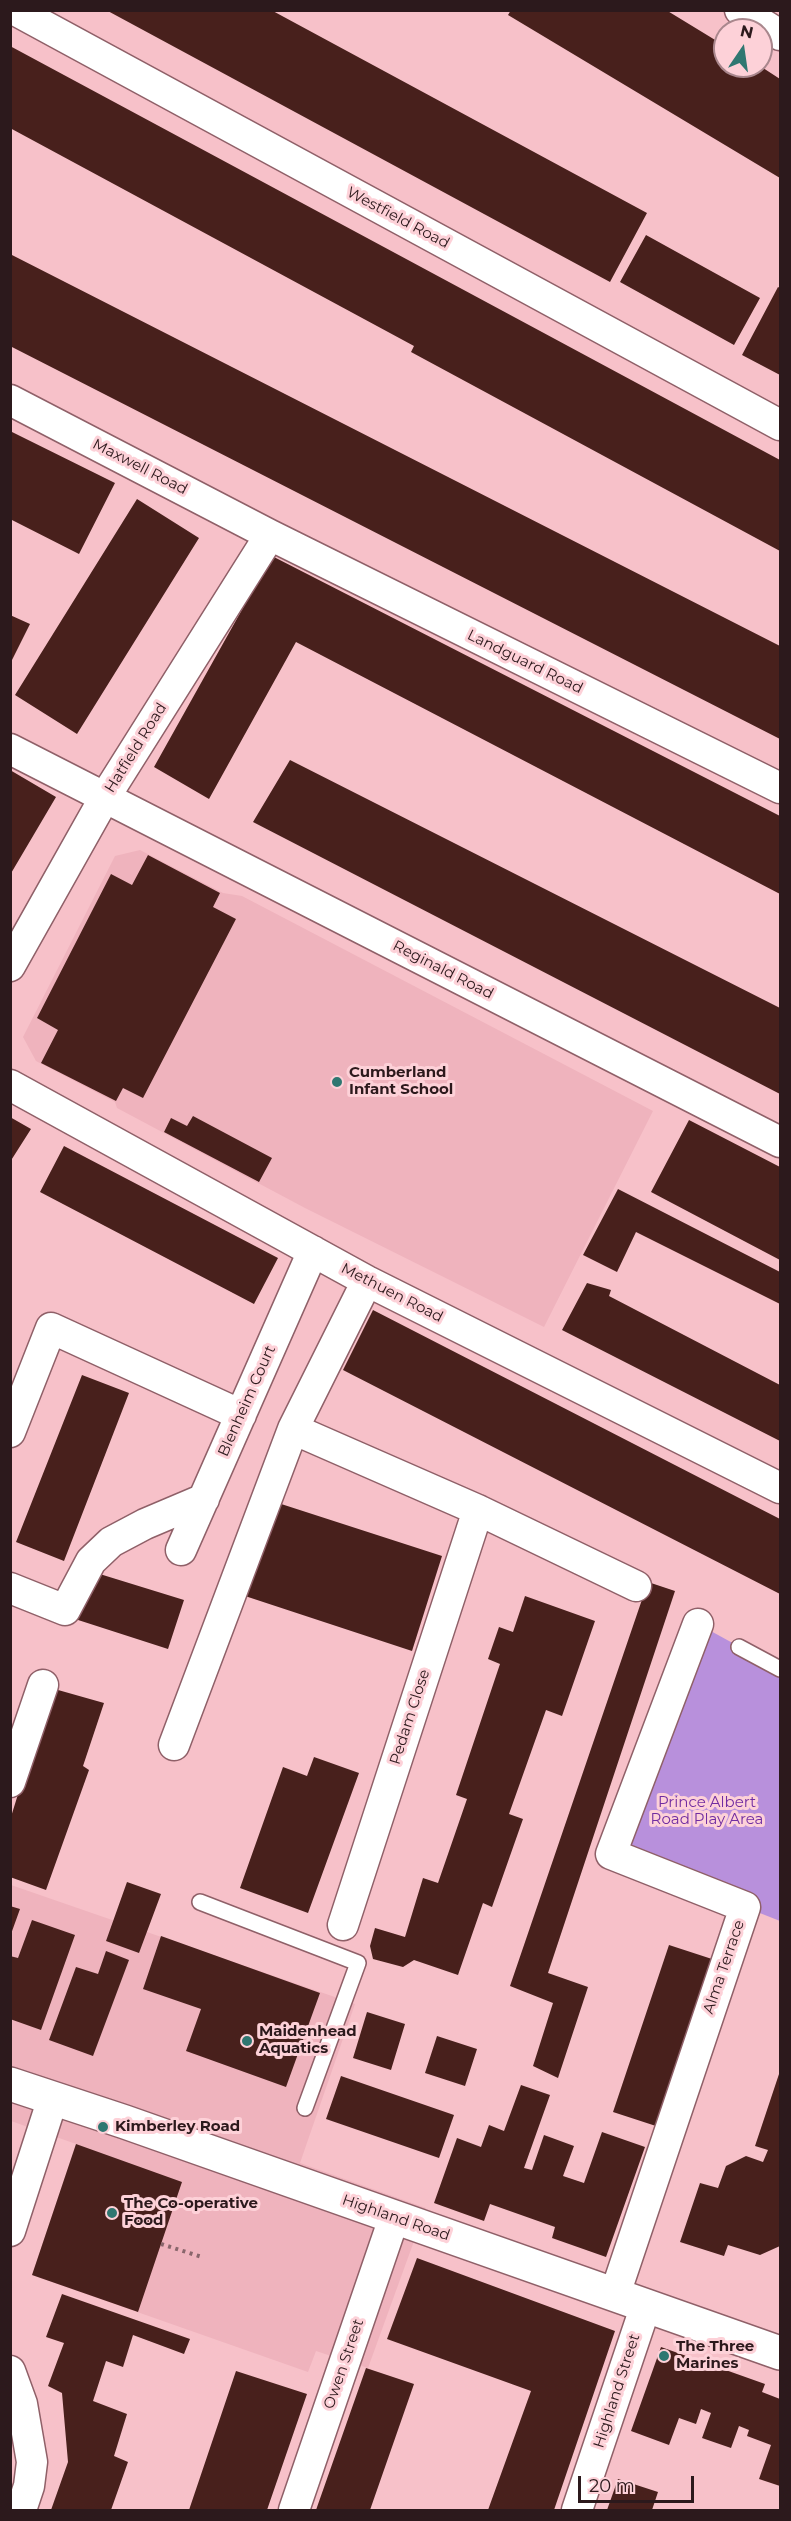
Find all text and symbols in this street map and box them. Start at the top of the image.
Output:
north arrow [713,18,773,78]
text: N [738,21,755,43]
street label: Westfield Road [344,183,452,253]
street label: Maxwell Road [90,435,190,499]
street label: Landguard Road [464,626,586,698]
street label: Hatfield Road [101,700,171,796]
street label: Reginald Road [390,937,496,1003]
place label: Cumberland Infant School [349,1064,453,1099]
marker: Cumberland Infant School [330,1075,344,1089]
street label: Methuen Road [338,1260,446,1326]
street label: Blenheim Court [214,1343,280,1459]
street label: Pedam Close [386,1667,434,1767]
park label: Prince Albert Road Play Area [651,1794,763,1829]
street label: Alma Terrace [700,1918,748,2016]
place label: Maidenhead Aquatics [259,2023,357,2058]
marker: Maidenhead Aquatics [240,2034,254,2048]
place label: Kimberley Road [115,2118,240,2136]
marker: Kimberley Road [96,2120,110,2134]
street label: Highland Road [340,2191,452,2245]
place label: The Co-operative Food [124,2195,258,2230]
marker: The Co-operative Food [105,2206,119,2220]
street label: Owen Street [320,2317,368,2411]
street label: Highland Street [590,2332,644,2450]
place label: The Three Marines [676,2338,754,2373]
marker: The Three Marines [657,2349,671,2363]
scale bar [581,2464,696,2502]
text: 20 m [589,2475,635,2497]

